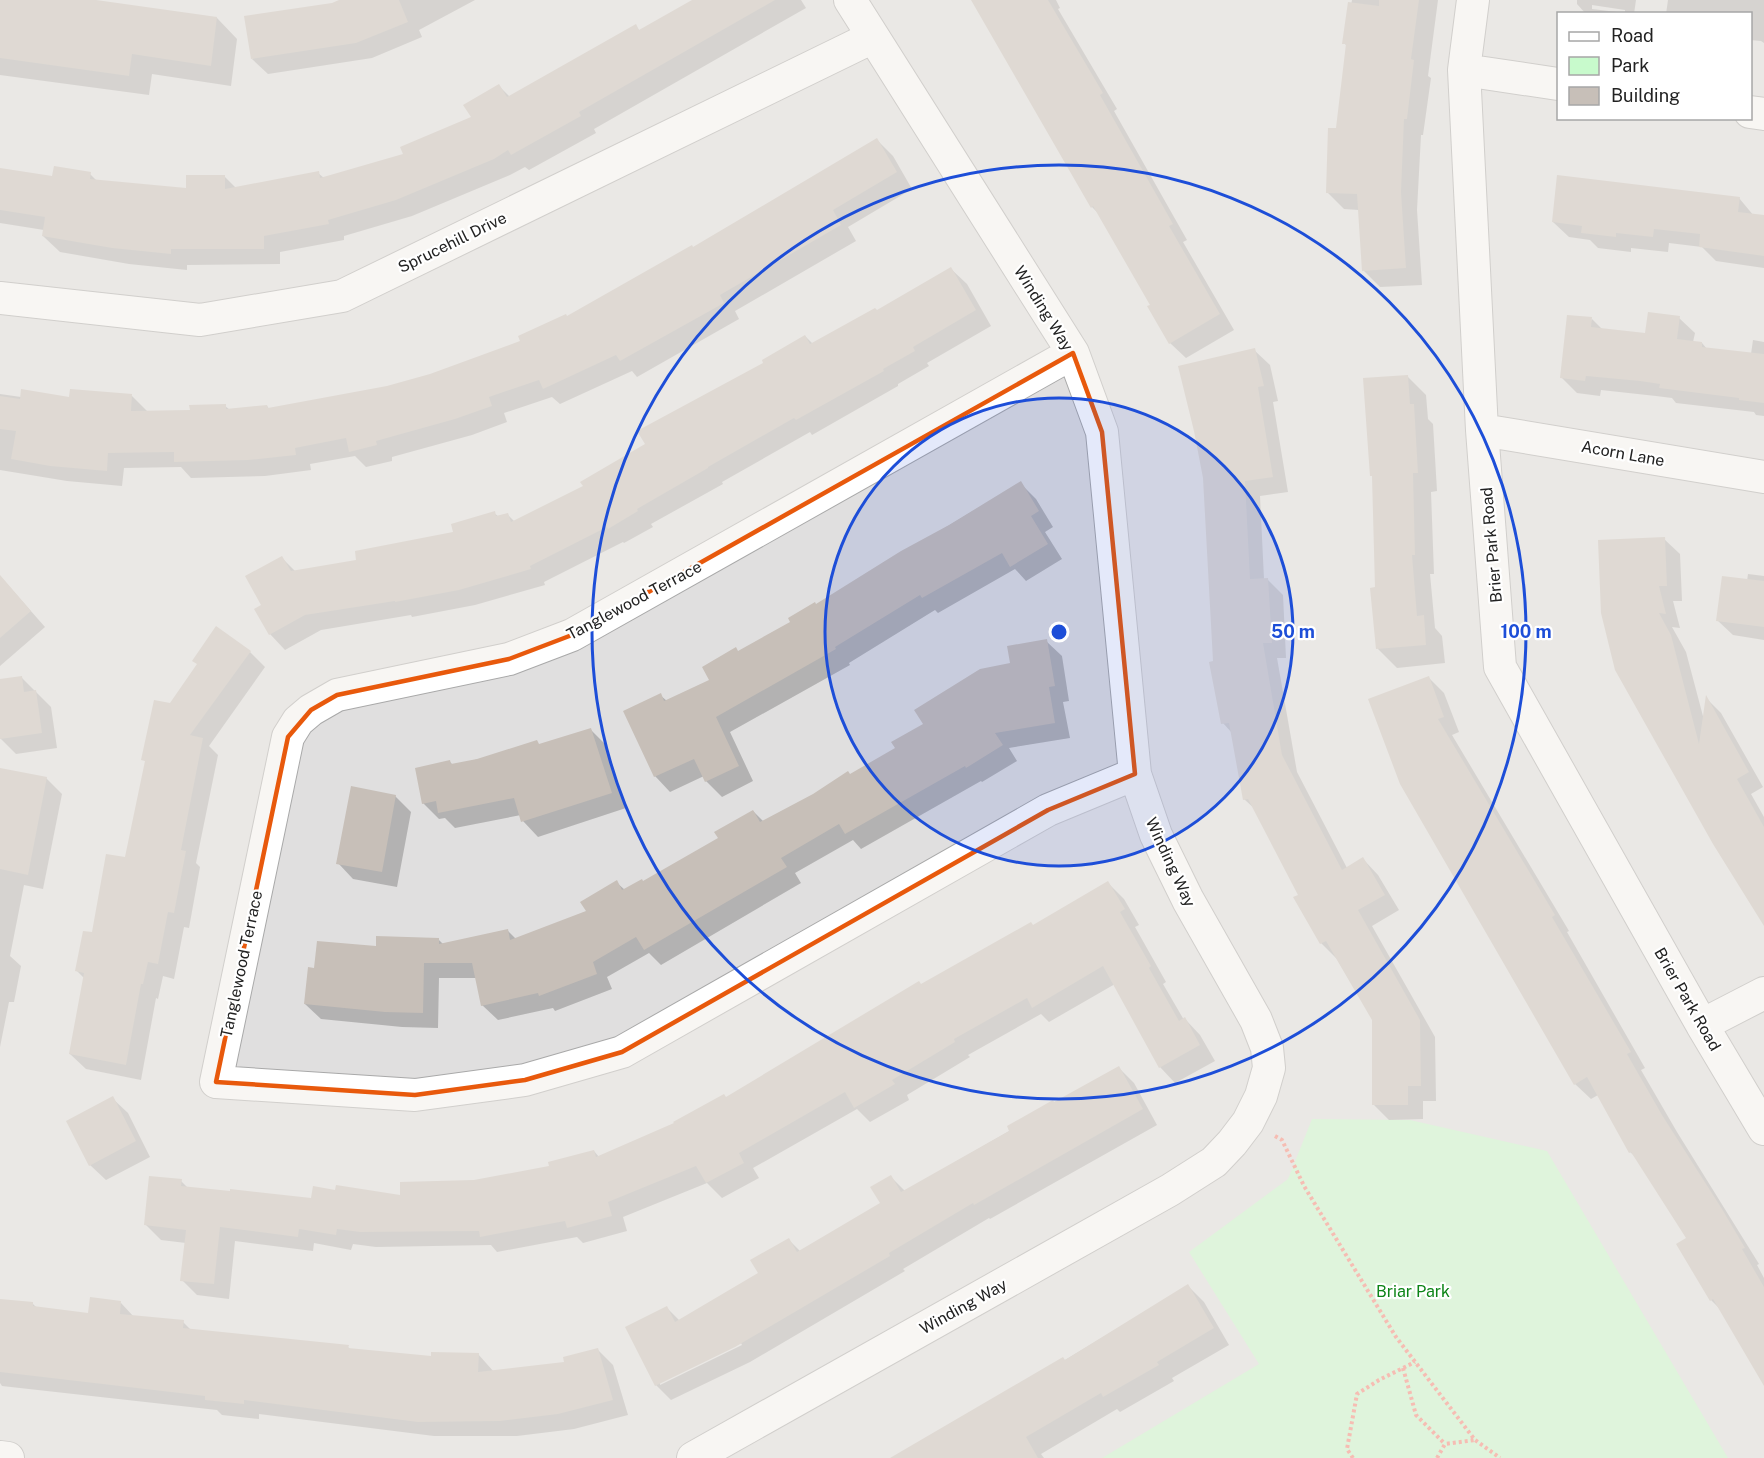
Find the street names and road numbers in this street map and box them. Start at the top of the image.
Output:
street label: Sprucehill Drive [395,208,510,277]
street label: Winding Way [1010,262,1077,355]
street label: Acorn Lane [1580,437,1666,470]
street label: Brier Park Road [1477,486,1506,604]
street label: Tanglewood Terrace [564,557,705,644]
street label: Winding Way [1142,814,1200,910]
street label: Tanglewood Terrace [217,889,266,1039]
street label: Brier Park Road [1650,944,1725,1054]
street label: Winding Way [916,1274,1011,1338]

